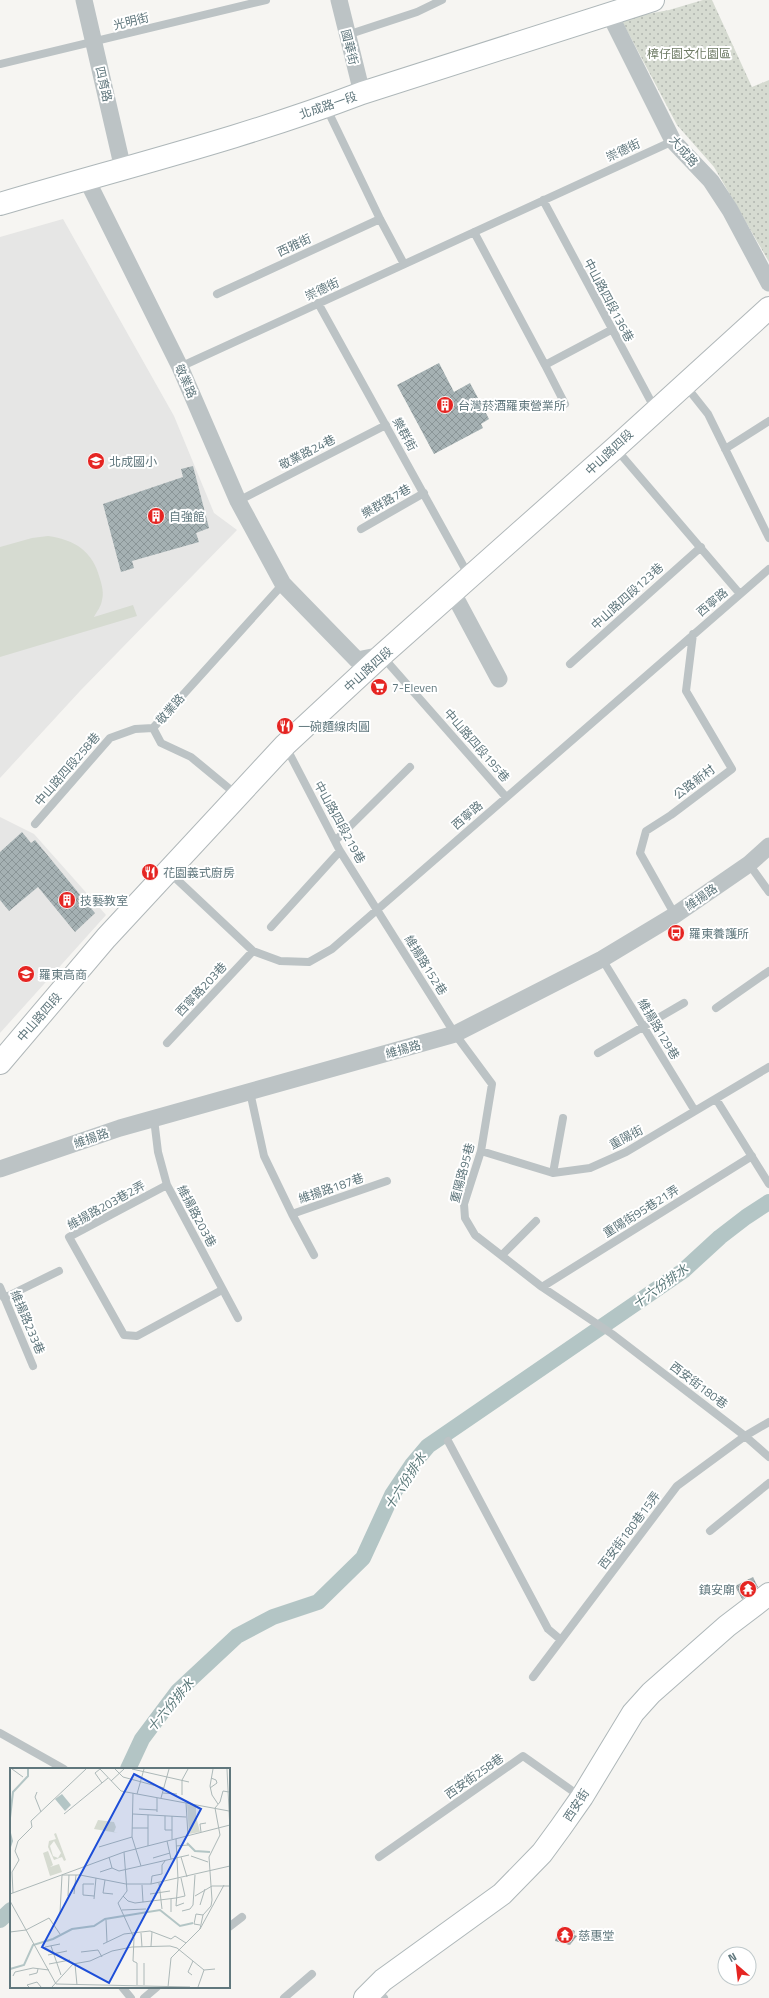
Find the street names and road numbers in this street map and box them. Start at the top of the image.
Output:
street label: 光明街 [111,7,151,35]
street label: 國華街 [336,27,364,67]
street label: 四育路 [91,64,117,104]
street label: 北成路一段 [297,86,359,124]
street label: 大成路 [665,131,703,171]
street label: 崇德街 [603,134,643,166]
street label: 西雅街 [274,229,314,261]
street label: 中山路四段136巷 [579,255,639,345]
street label: 崇德街 [302,273,342,305]
street label: 敬業路 [170,361,202,401]
street label: 樂群街 [388,414,422,454]
street label: 中山路四段 [581,425,637,479]
street label: 敬業路24巷 [275,430,339,474]
street label: 樂群路7巷 [358,479,414,523]
street label: 中山路四段123巷 [586,558,668,634]
street label: 西寧路 [692,583,732,621]
street label: 中山路四段 [339,642,397,696]
street label: 敬業路 [151,689,189,729]
street label: 中山路四段195巷 [440,704,514,786]
street label: 中山路四段258巷 [30,728,104,810]
street label: 公路新村 [669,759,720,804]
street label: 中山路四段219巷 [309,777,371,867]
street label: 西寧路 [447,796,487,834]
street label: 維揚路 [681,879,721,915]
street label: 維揚路152巷 [400,931,452,999]
street label: 西寧路203巷 [171,958,231,1020]
street label: 中山路四段 [12,988,66,1046]
street label: 維揚路129巷 [633,995,685,1063]
street label: 維揚路 [383,1035,423,1063]
street label: 重陽街 [606,1120,646,1154]
street label: 維揚路 [71,1123,111,1153]
street label: 重陽路95巷 [445,1141,479,1205]
street label: 維揚路187巷 [296,1168,366,1208]
street label: 維揚路203巷2弄 [63,1176,149,1234]
street label: 重陽街95巷21弄 [599,1180,683,1242]
street label: 維揚路203巷 [173,1181,221,1251]
street label: 維揚路233巷 [6,1287,50,1357]
street label: 西安街180巷 [666,1357,732,1413]
street label: 西安街180巷15弄 [593,1487,665,1573]
street label: 西安街258巷 [441,1749,507,1803]
street label: 西安街 [558,1785,594,1825]

